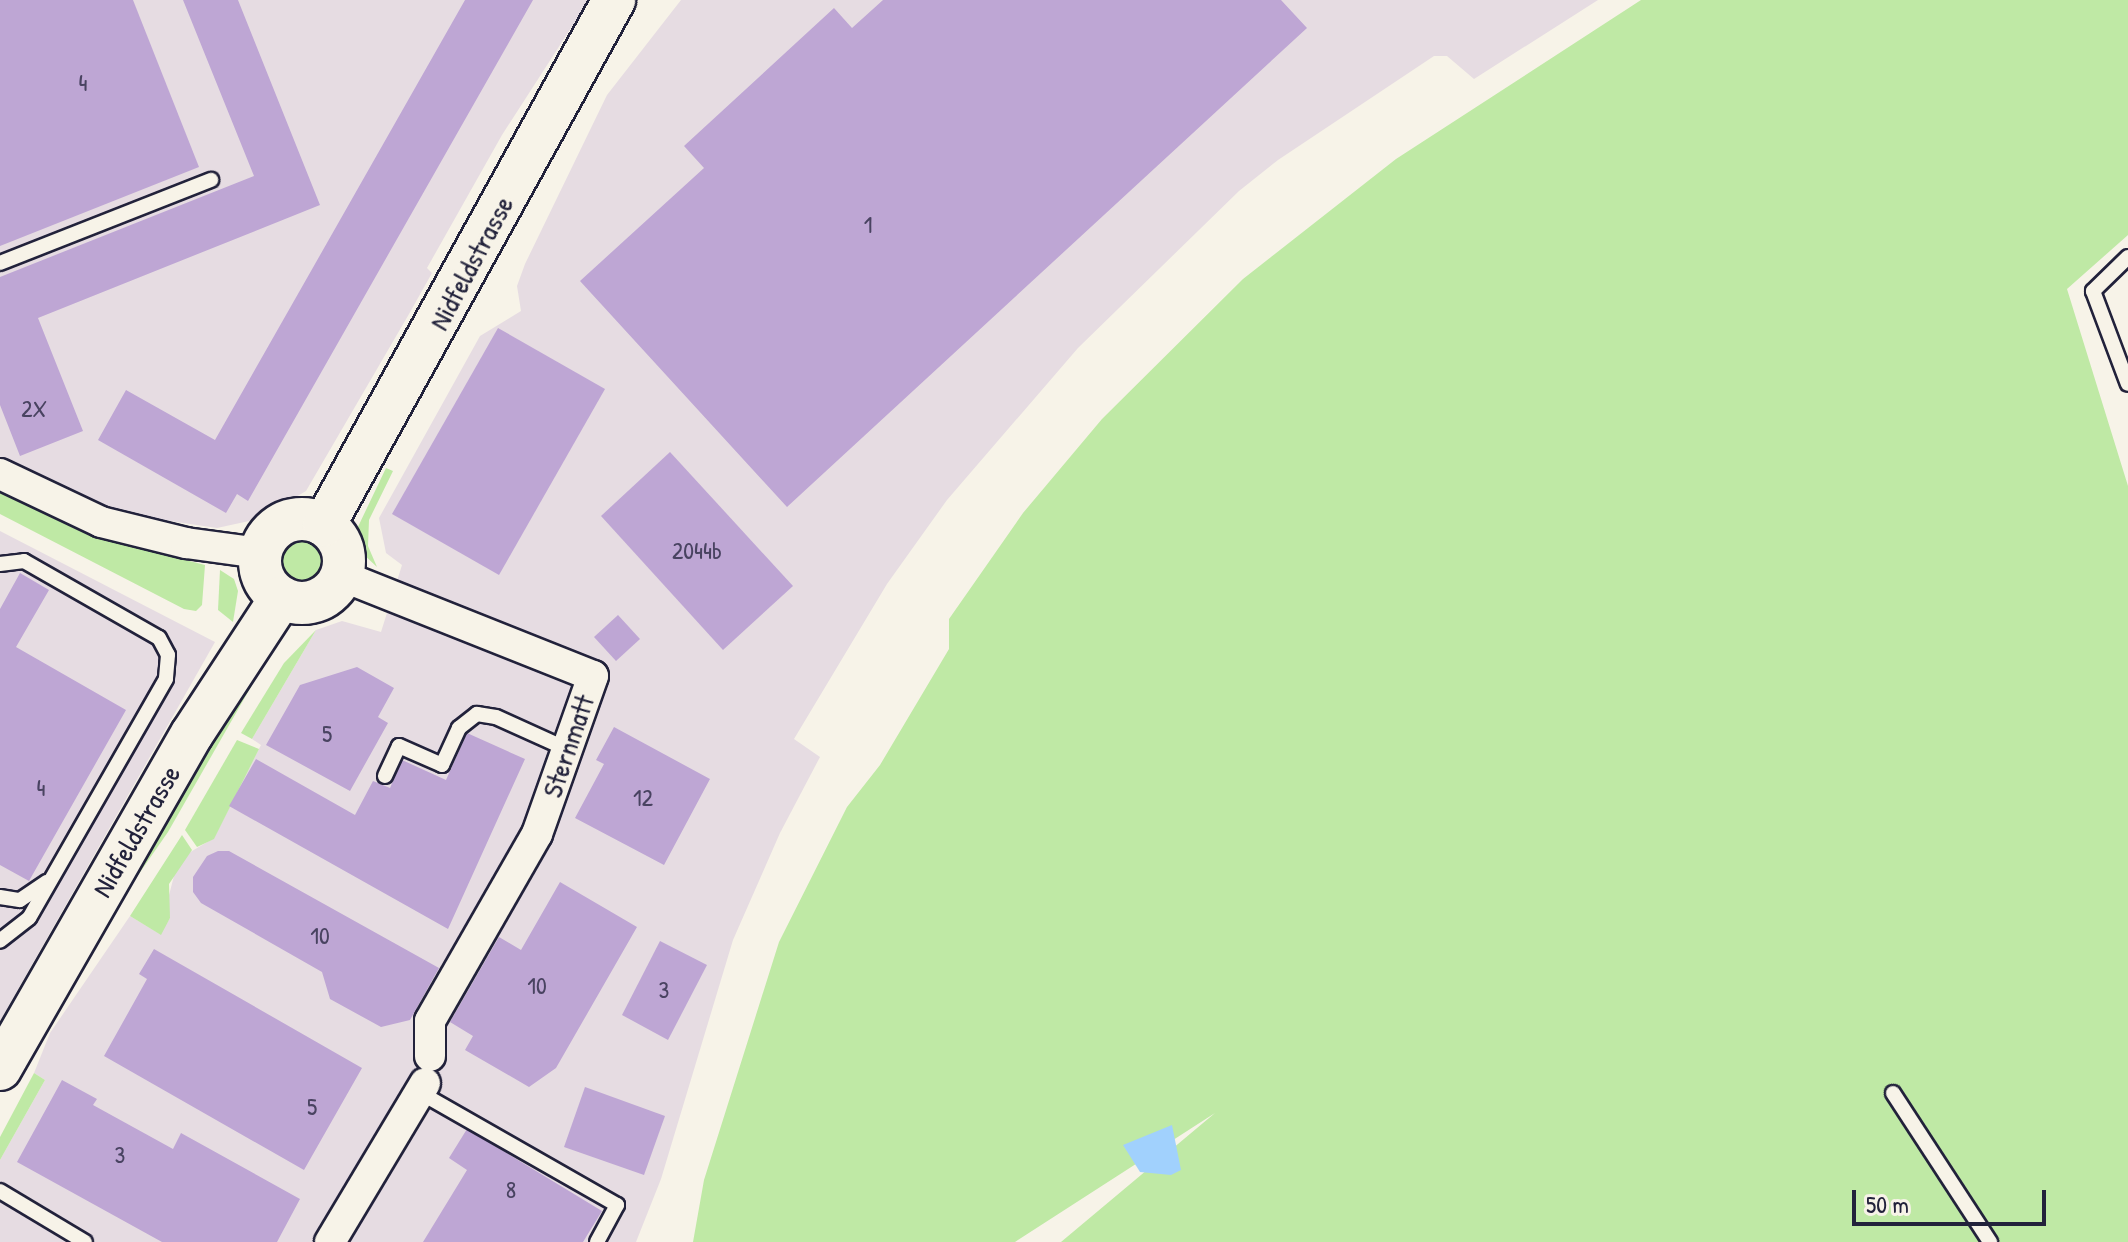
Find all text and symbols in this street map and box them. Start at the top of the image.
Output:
house number: 4 [79,69,87,97]
street label: Nidfeldstrasse [422,190,520,336]
house number: 1 [864,211,872,239]
house number: 2X [21,395,47,423]
house number: 2044b [672,537,722,565]
street label: Sternmatt [535,690,601,802]
house number: 5 [322,720,332,748]
street label: Nidfeldstrasse [85,759,187,903]
house number: 4 [37,774,45,802]
house number: 12 [633,784,653,812]
house number: 10 [310,922,330,950]
house number: 10 [527,972,547,1000]
house number: 3 [659,976,669,1004]
house number: 5 [307,1093,317,1121]
house number: 3 [115,1141,125,1169]
scale bar [1856,1174,2050,1224]
house number: 8 [506,1176,516,1204]
text: 50 m [1866,1188,1909,1220]

